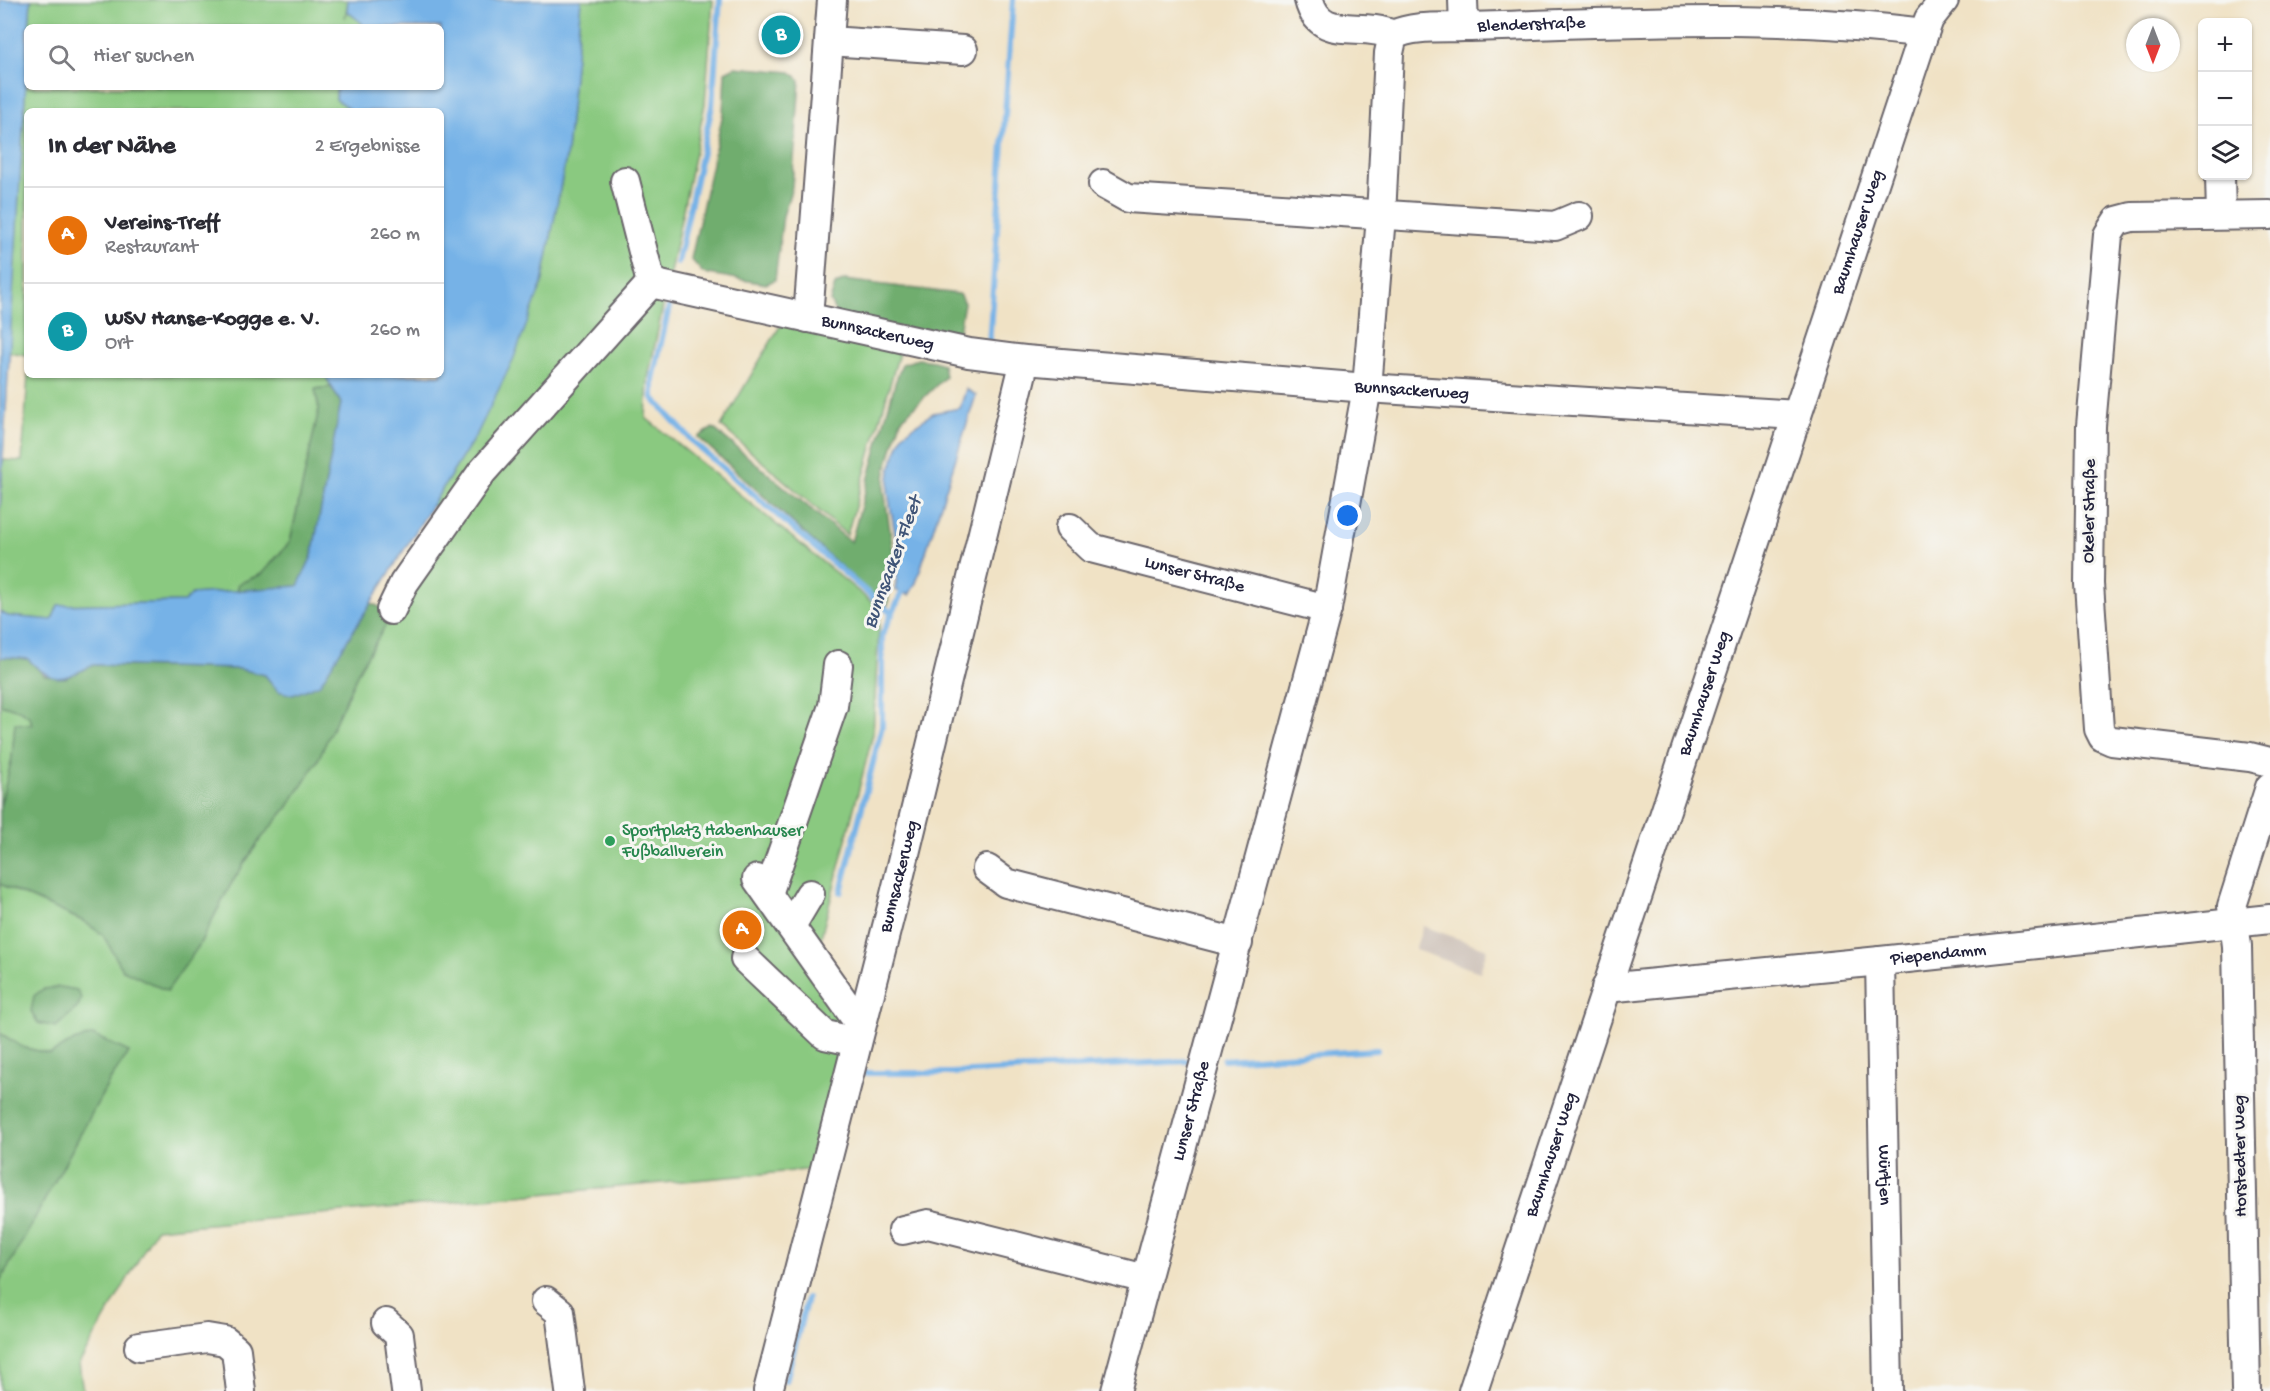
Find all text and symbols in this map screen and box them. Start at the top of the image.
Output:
pin: B [762,12,800,57]
street label: Blenderstraße [1476,13,1586,37]
north arrow [2126,18,2180,72]
map controls [2198,18,2252,180]
button: + [2198,18,2252,72]
search box [24,24,444,90]
icon: search [45,41,78,74]
text: Hier suchen [93,44,194,70]
button: − [2198,72,2252,126]
button: layers [2198,126,2252,180]
text: In der Nähe [48,132,176,163]
text: 2 Ergebnisse [315,136,420,159]
street label: Baumhauser Weg [1827,167,1888,298]
text: Vereins-Treff [105,211,219,237]
text: A [62,224,73,247]
text: 260 m [370,224,420,247]
text: Restaurant [105,237,198,260]
text: WSV Hanse-Kogge e. V. [105,307,321,333]
street label: Bunnsackerweg [818,310,936,355]
text: B [62,320,73,343]
text: 260 m [370,320,420,343]
text: Ort [105,333,132,356]
street label: Bunnsackerweg [1353,376,1470,405]
street label: Okeler Straße [2079,458,2101,563]
water label: Bunnsacker Fleet [860,490,930,632]
your location [1333,501,1362,530]
street label: Lunser Straße [1142,552,1248,598]
street label: Baumhauser Weg [1674,628,1735,759]
street label: Bunnsackerweg [875,818,923,936]
place label: Sportplatz Habenhauser Fußballverein [621,821,804,863]
marker: Sportplatz Habenhauser Fußballverein [603,834,617,848]
pin: A [722,908,762,952]
street label: Piependamm [1889,939,1987,970]
street label: Lunser Straße [1168,1058,1215,1163]
street label: Baumhauser Weg [1521,1090,1582,1221]
street label: Horstedter Weg [2229,1095,2253,1217]
street label: Würtjen [1873,1144,1895,1206]

